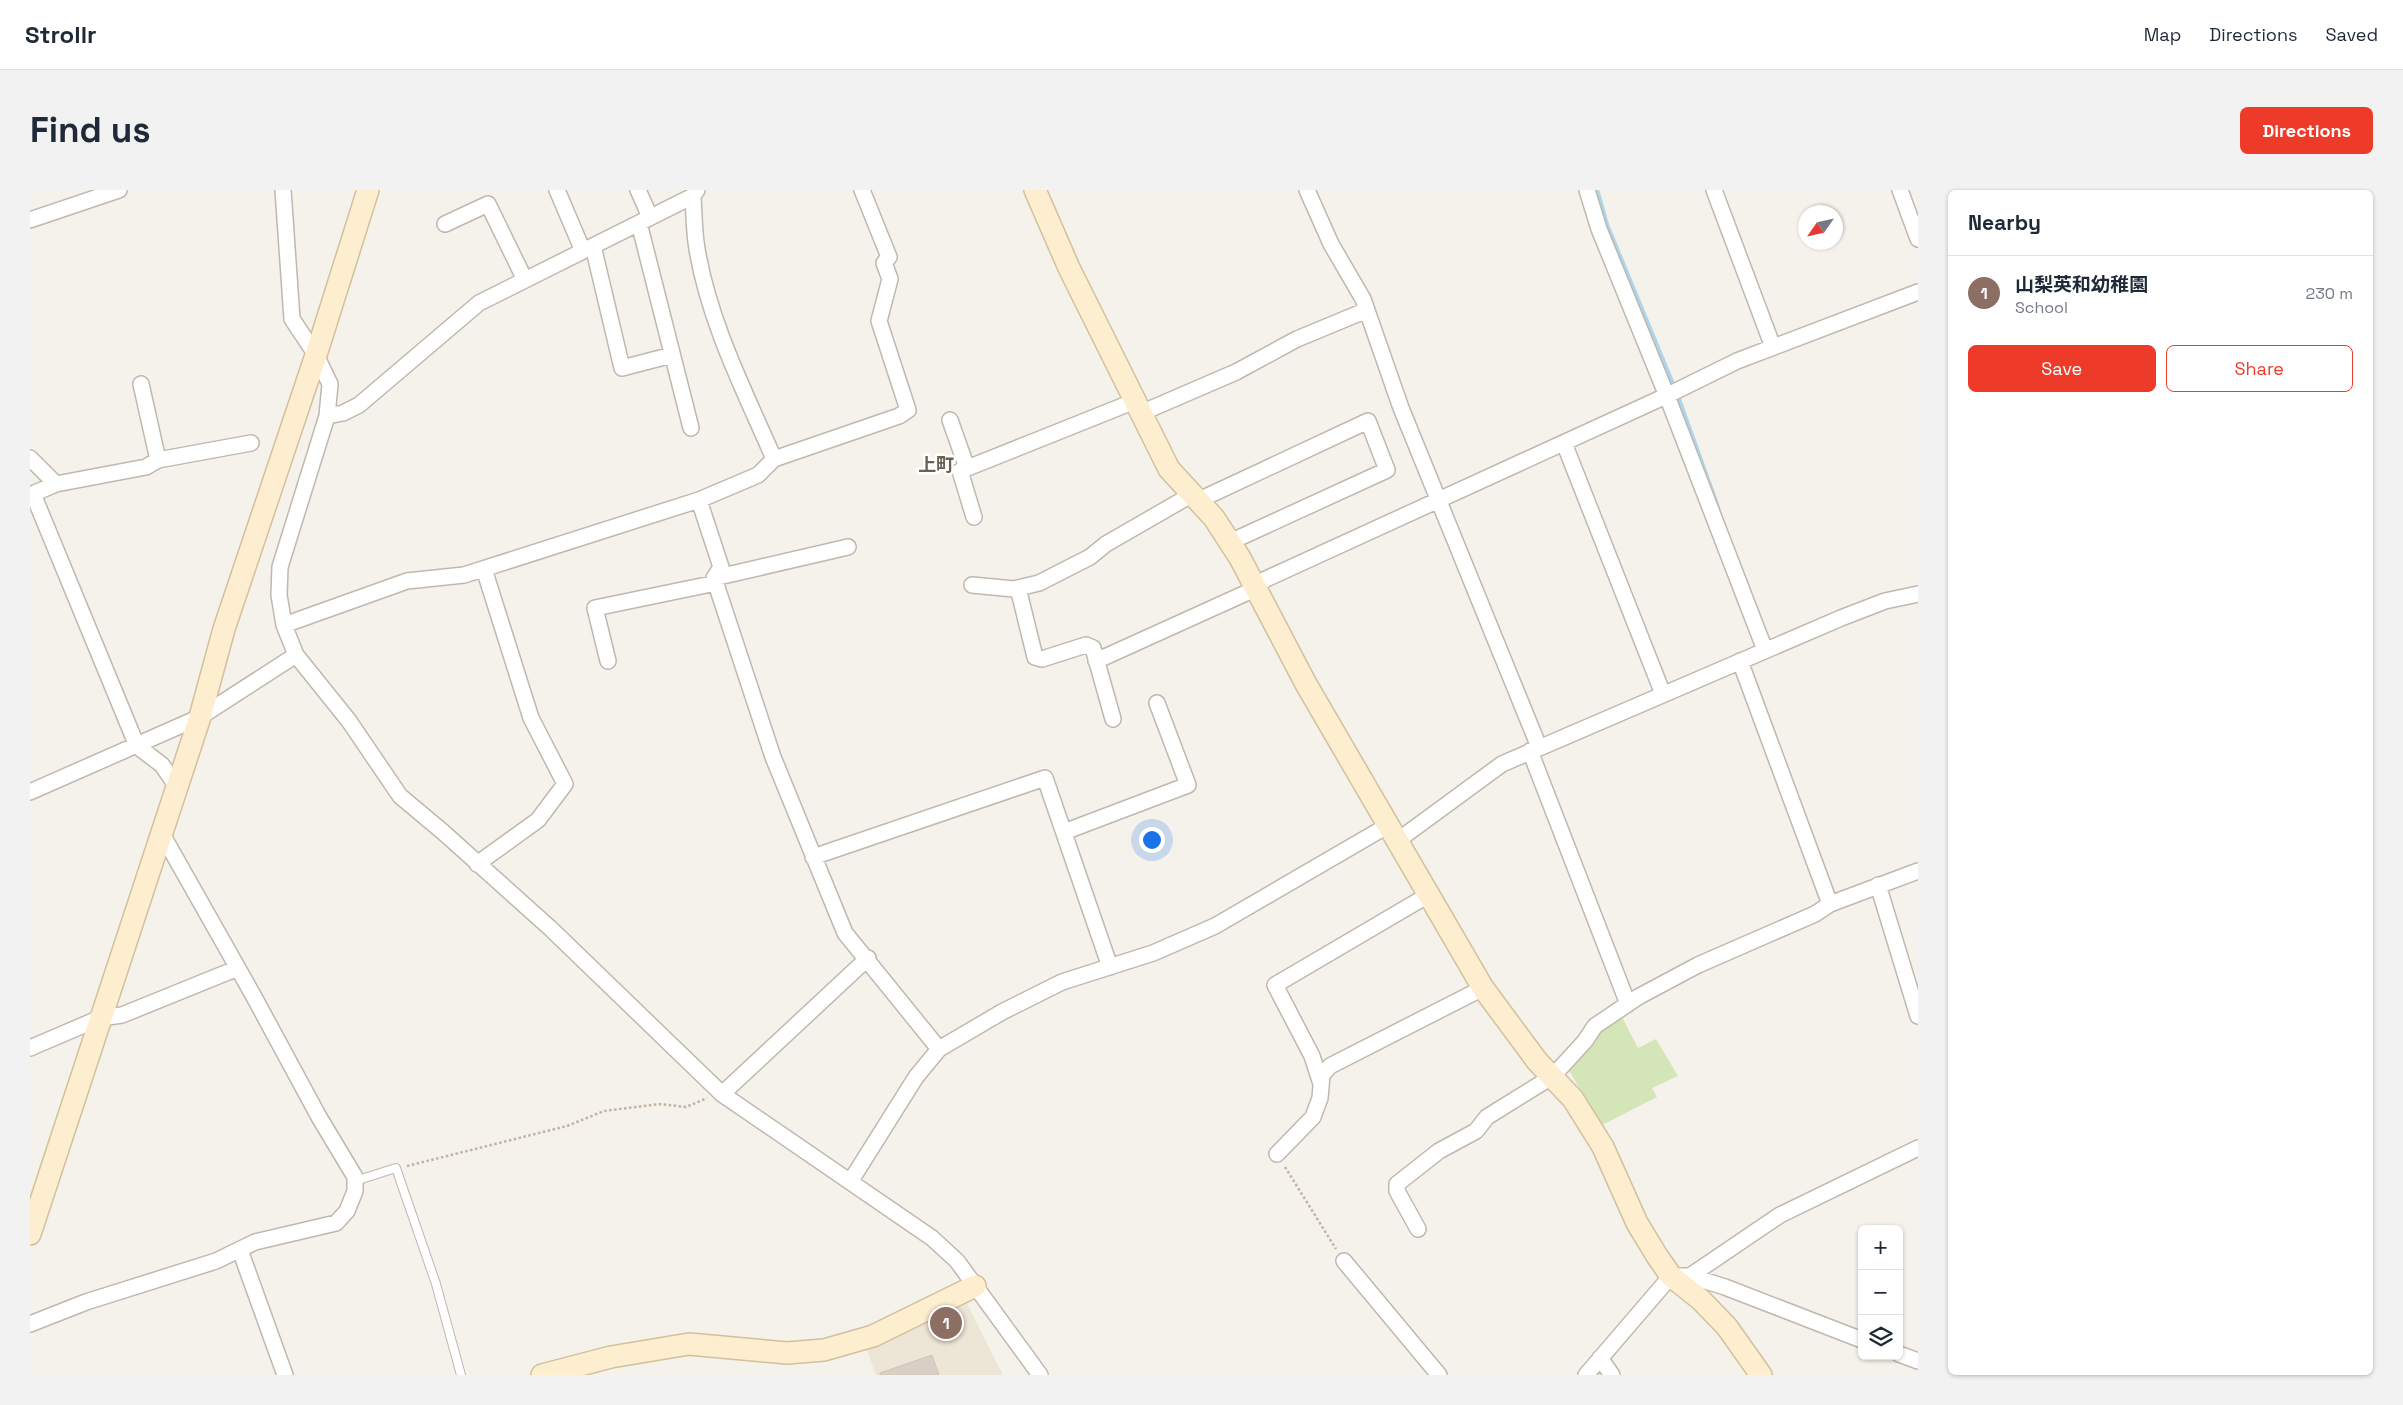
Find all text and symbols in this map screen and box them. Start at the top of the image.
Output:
text: Strollr [25,19,97,50]
text: Map [2144,23,2181,46]
text: Directions [2209,23,2298,46]
text: Saved [2326,23,2378,46]
button: Directions [2240,107,2373,154]
text: Find us [30,108,151,152]
north arrow [1798,205,1843,250]
text: Nearby [1968,209,2041,236]
text: 山梨英和幼稚園 [2015,272,2148,297]
text: 1 [1980,283,1988,304]
text: 230 m [2306,283,2353,304]
text: School [2015,297,2068,318]
button: Save [1968,345,2156,392]
button: Share [2166,345,2353,392]
district label: 上町 [918,453,954,476]
your location [1139,827,1165,853]
map controls [1858,1225,1903,1360]
button: + [1858,1225,1903,1270]
button: − [1858,1270,1903,1315]
pin: 1 [930,1304,962,1342]
button: layers [1858,1315,1903,1360]

